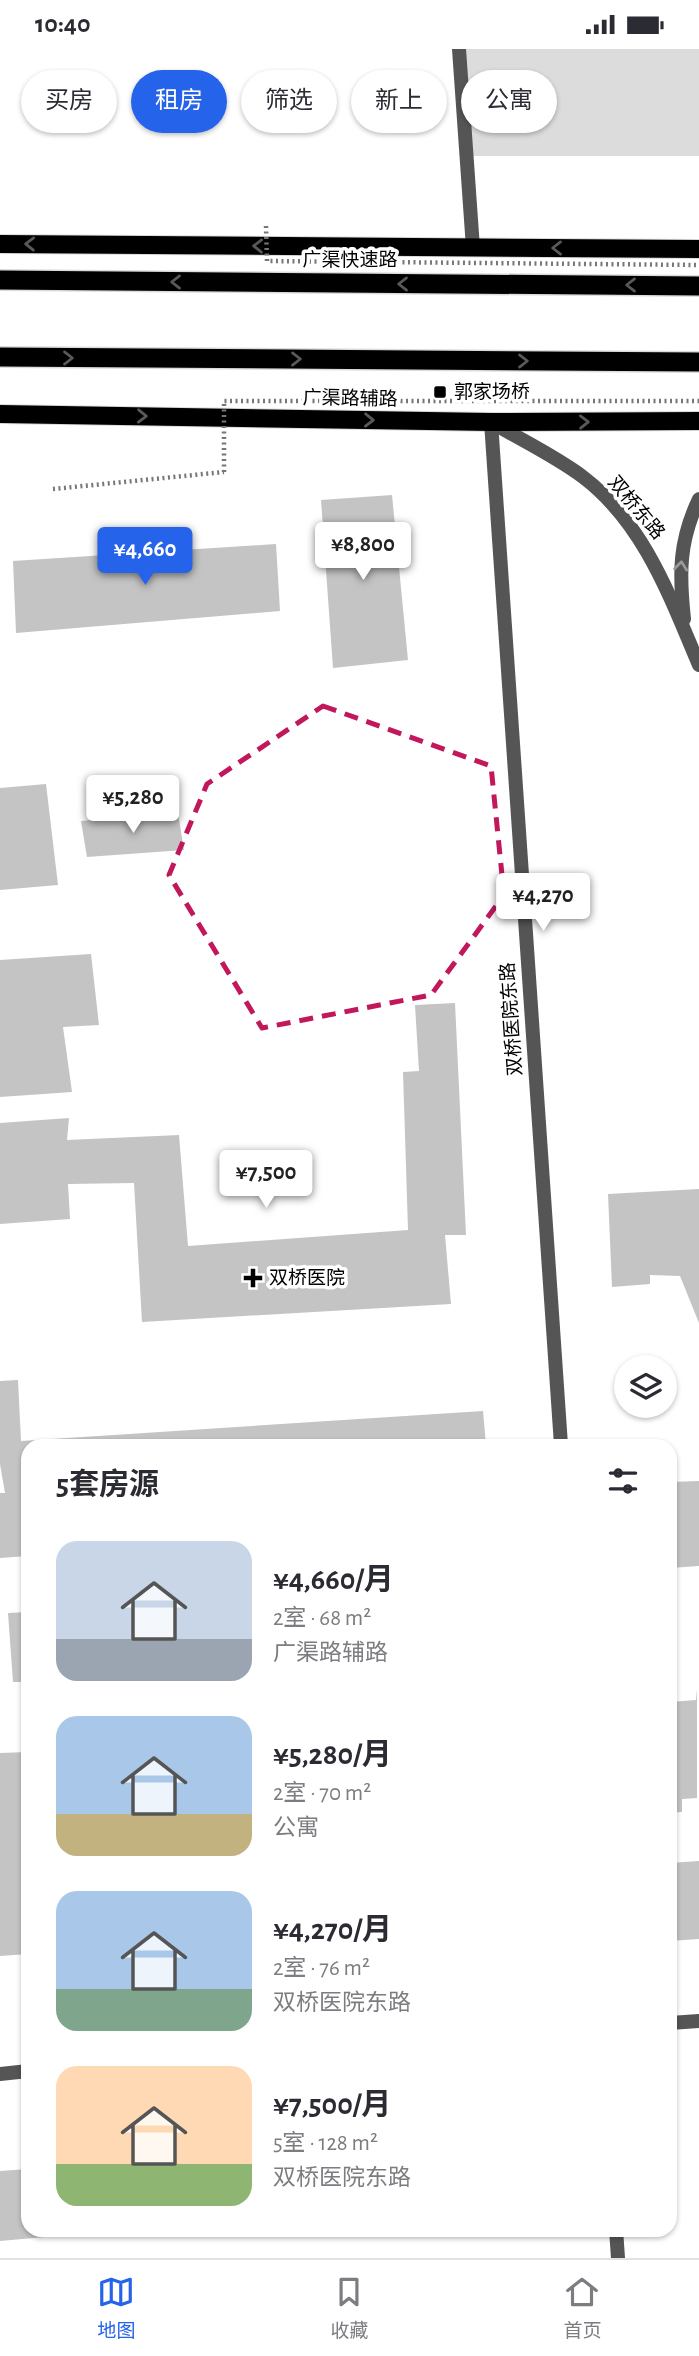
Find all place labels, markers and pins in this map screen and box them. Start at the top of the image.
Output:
place label: 郭家场桥 [454,381,530,402]
marker: 郭家场桥 [432,384,448,400]
pin: ¥8,800 [306,523,420,582]
pin: ¥4,660 [88,527,202,587]
pin: ¥5,280 [76,775,190,835]
pin: ¥4,270 [486,873,600,933]
pin: ¥7,500 [209,1151,323,1210]
marker: 双桥医院 [243,1268,263,1288]
place label: 双桥医院 [269,1268,345,1288]

